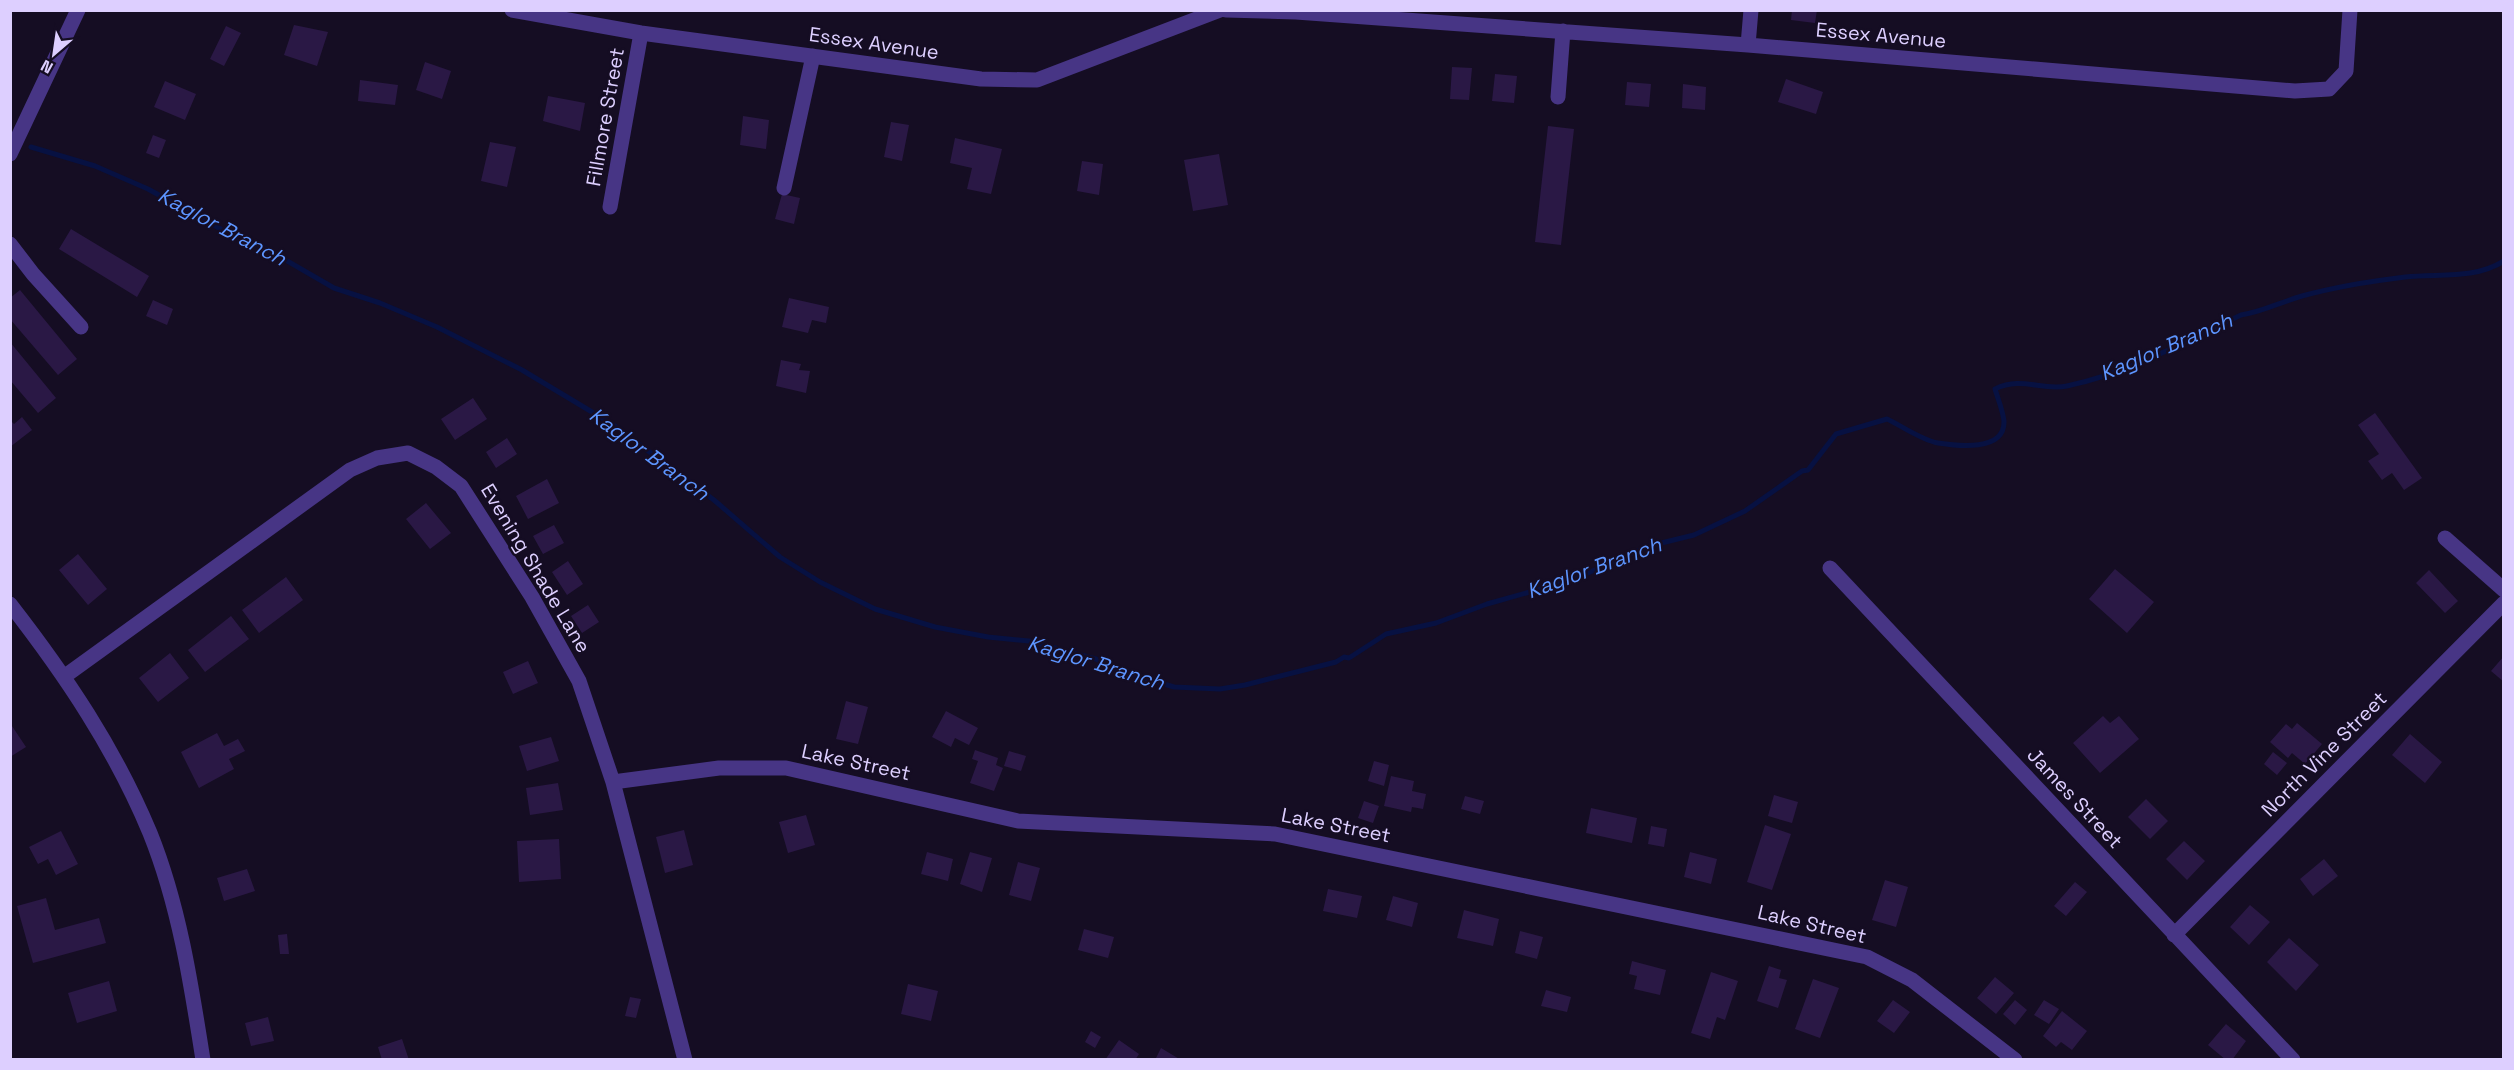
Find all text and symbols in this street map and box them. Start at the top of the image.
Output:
street label: Essex Avenue [1815,16,1947,54]
street label: Essex Avenue [807,21,941,65]
north arrow [24,24,84,84]
street label: Fillmore Street [580,46,630,188]
text: N [37,55,57,78]
water label: Kaglor Branch [153,181,292,272]
water label: Kaglor Branch [2095,306,2237,387]
water label: Kaglor Branch [584,401,715,507]
street label: Evening Shade Lane [475,479,597,657]
water label: Kaglor Branch [1523,530,1666,604]
water label: Kaglor Branch [1025,629,1169,696]
street label: North Vine Street [2256,686,2392,822]
street label: Lake Street [799,738,913,786]
street label: James Street [2022,742,2128,854]
street label: Lake Street [1279,802,1393,848]
street label: Lake Street [1755,899,1869,949]

